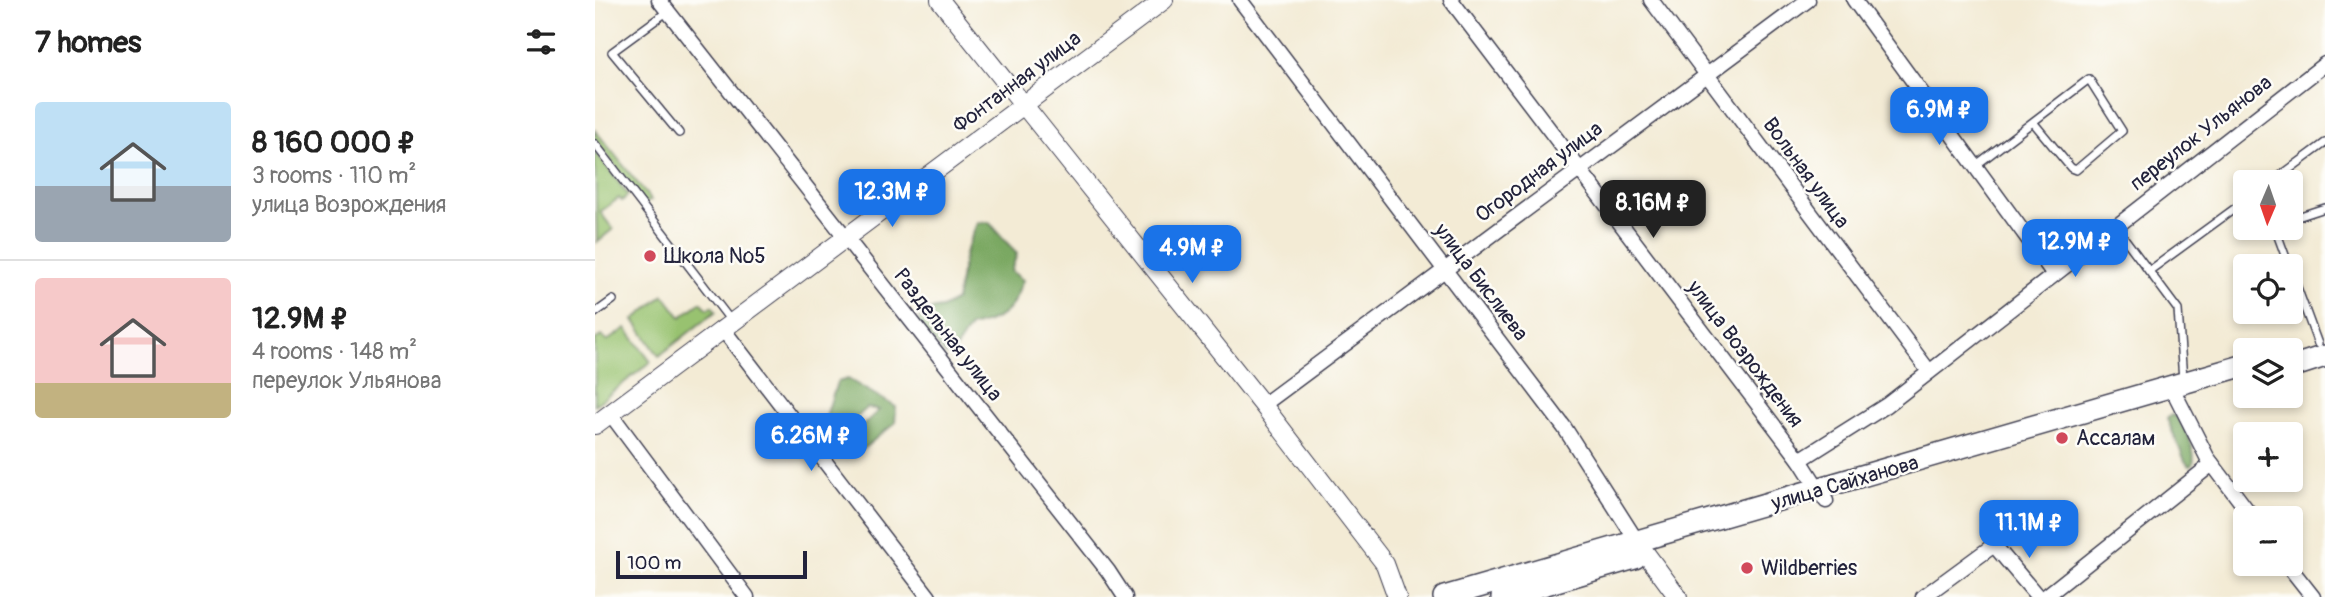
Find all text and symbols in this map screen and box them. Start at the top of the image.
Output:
icon: filters [522,23,560,61]
text: 7 homes [35,24,142,61]
street label: Фонтанная улица [948,25,1086,139]
street label: переулок Ульянова [2125,69,2277,197]
pin: 6.9M ₽ [1882,88,1996,147]
text: 6.9M ₽ [1906,95,1972,124]
street label: Вольная улица [1757,112,1855,234]
street label: Огородная улица [1470,115,1608,229]
text: 8 160 000 ₽ [252,124,416,161]
icon: home [91,130,175,214]
text: 3 rooms · 110 m² [252,161,416,190]
pin: 12.3M ₽ [827,170,957,229]
north arrow [2233,170,2303,240]
map controls [2233,170,2303,576]
text: 12.3M ₽ [854,177,930,206]
pin: 8.16M ₽ [1588,180,1718,240]
text: 8.16M ₽ [1616,188,1690,217]
text: улица Возрождения [252,190,446,219]
street label: улица Бислиева [1427,217,1534,346]
pin: 12.9M ₽ [2010,219,2140,279]
pin: 4.9M ₽ [1135,226,1249,285]
text: 12.9M ₽ [2038,227,2112,256]
text: 4.9M ₽ [1159,233,1225,262]
place label: Школа №5 [664,243,766,270]
marker: Школа №5 [642,248,658,264]
button: locate [2233,254,2303,324]
street label: Раздельная улица [888,263,1008,407]
street label: улица Возрождения [1680,274,1809,433]
text: 12.9M ₽ [252,300,349,337]
icon: home [91,306,175,390]
text: 4 rooms · 148 m² [252,337,417,366]
button: layers [2233,338,2303,408]
text: переулок Ульянова [252,366,442,395]
pin: 6.26M ₽ [746,414,876,473]
text: 6.26M ₽ [771,421,851,450]
button: + [2233,422,2303,492]
place label: Ассалам [2076,425,2155,452]
marker: Ассалам [2054,430,2070,446]
street label: улица Сайханова [1767,449,1922,517]
pin: 11.1M ₽ [1964,500,2094,560]
button: − [2233,506,2303,576]
text: 11.1M ₽ [1995,508,2063,537]
scale bar [616,548,807,580]
text: 100 m [627,551,681,575]
place label: Wildberries [1761,555,1858,582]
marker: Wildberries [1739,560,1755,576]

